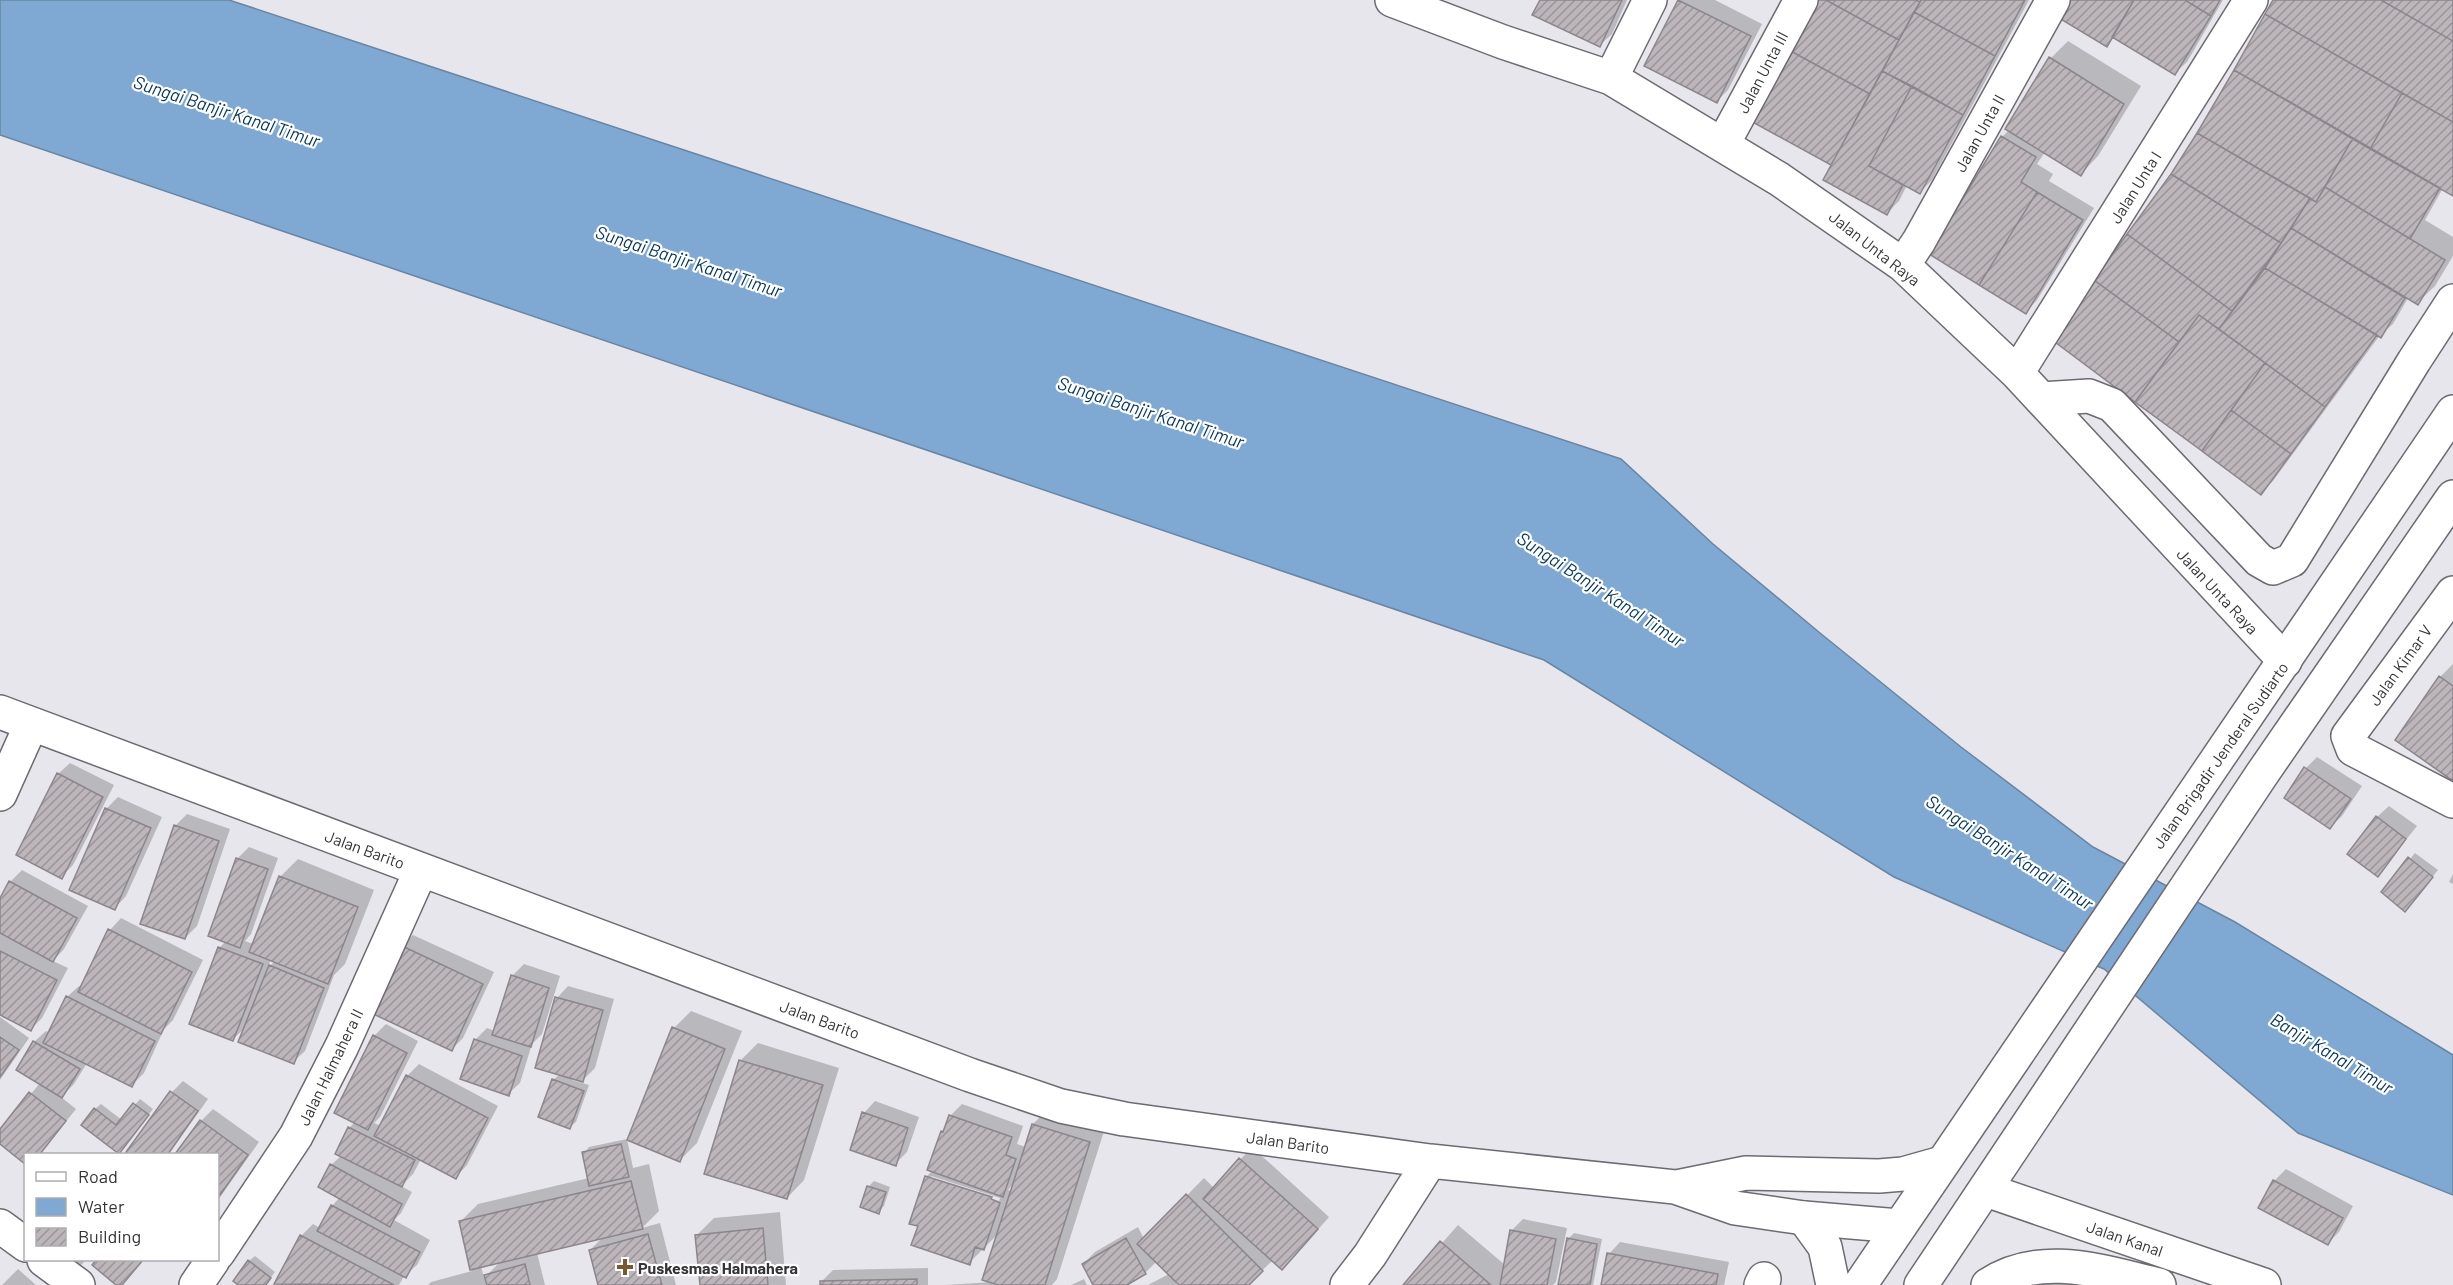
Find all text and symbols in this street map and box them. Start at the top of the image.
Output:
street label: Jalan Unta III [1733,28,1791,116]
water label: Sungai Banjir Kanal Timur [131,70,324,152]
street label: Jalan Unta II [1950,91,2008,175]
street label: Jalan Unta I [2105,147,2165,227]
street label: Jalan Unta Raya [1826,206,1924,290]
water label: Sungai Banjir Kanal Timur [593,220,786,302]
water label: Sungai Banjir Kanal Timur [1055,371,1248,453]
water label: Sungai Banjir Kanal Timur [1513,527,1689,652]
street label: Jalan Unta Raya [2173,544,2263,638]
street label: Jalan Kimar V [2364,621,2436,709]
street label: Jalan Brigadir Jenderal Sudiarto [2148,658,2292,852]
water label: Sungai Banjir Kanal Timur [1922,790,2098,915]
street label: Jalan Barito [323,826,407,872]
street label: Jalan Barito [778,996,862,1042]
street label: Jalan Halmahera II [294,1006,366,1128]
water label: Banjir Kanal Timur [2267,1008,2398,1099]
street label: Jalan Barito [1245,1127,1331,1157]
legend [24,1153,219,1261]
text: Road [78,1165,118,1187]
text: Water [78,1195,125,1217]
street label: Jalan Kanal [2084,1216,2166,1260]
text: Building [78,1225,141,1247]
marker: Puskesmas Halmahera [616,1258,634,1276]
place label: Puskesmas Halmahera [638,1258,798,1277]

